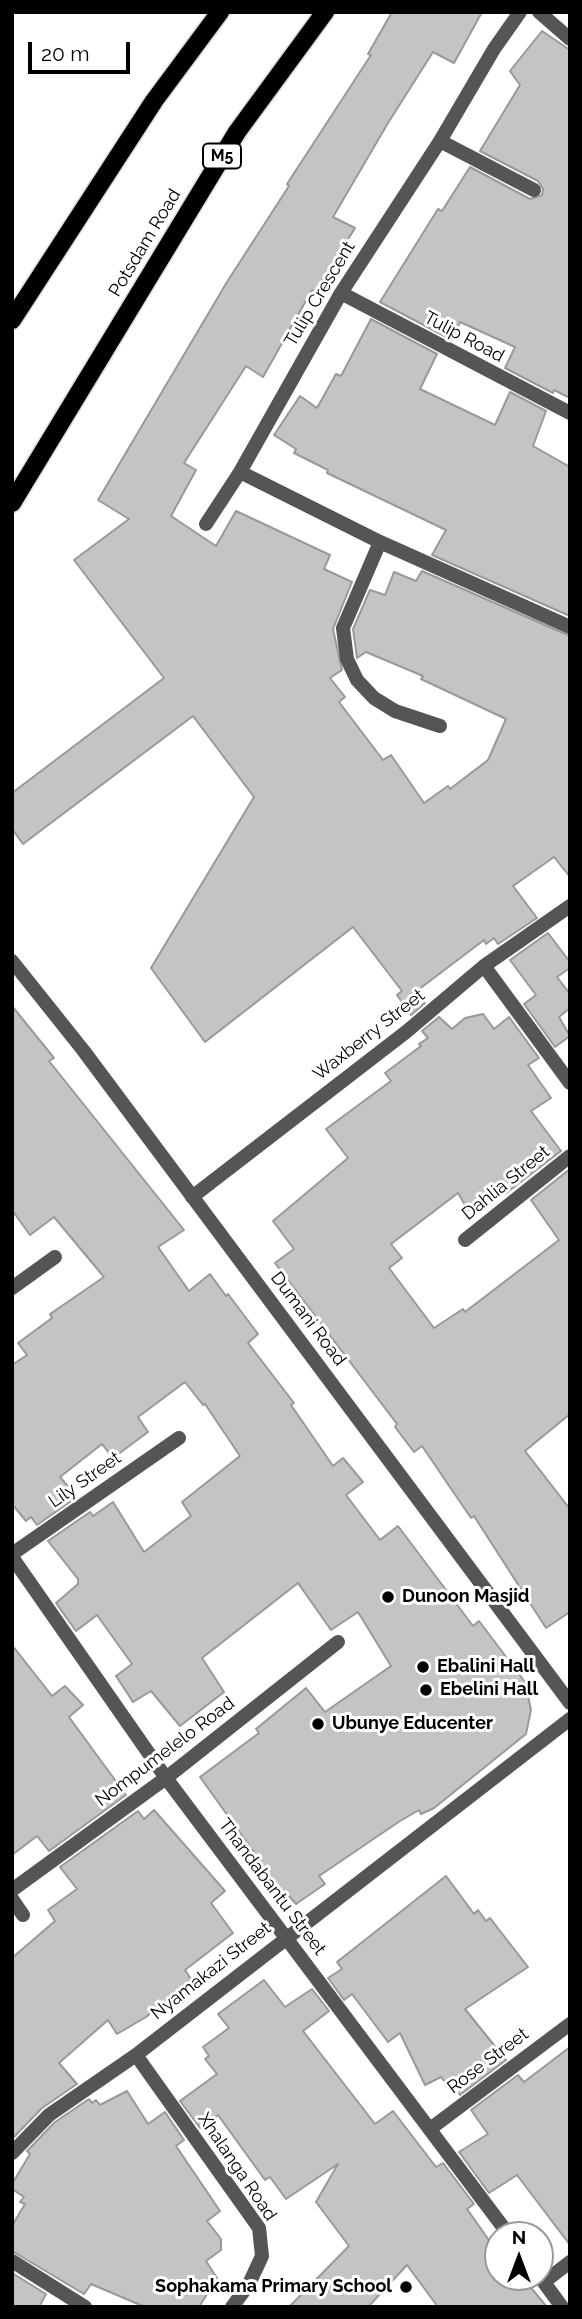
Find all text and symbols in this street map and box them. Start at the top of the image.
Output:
scale bar [32,28,133,72]
text: 20 m [41,41,89,66]
road number: M5 [203,144,241,168]
street label: Potsdam Road [104,185,186,301]
street label: Tulip Crescent [280,237,360,351]
street label: Tulip Road [420,307,508,367]
street label: Waxberry Street [309,985,429,1085]
street label: Dahlia Street [458,1141,554,1225]
street label: Dumani Road [266,1268,350,1370]
street label: Lily Street [45,1447,125,1513]
place label: Dunoon Masjid [402,1586,529,1608]
marker: Dunoon Masjid [380,1589,396,1605]
place label: Ebalini Hall [437,1656,535,1678]
marker: Ebalini Hall [415,1659,431,1675]
place label: Ebelini Hall [440,1679,538,1701]
marker: Ebelini Hall [418,1682,434,1698]
street label: Nompumelelo Road [91,1693,239,1811]
place label: Ubunye Educenter [332,1713,493,1735]
marker: Ubunye Educenter [310,1716,326,1732]
street label: Thandabantu Street [214,1814,330,1960]
street label: Nyamakazi Street [147,1917,275,2025]
street label: Rose Street [443,2024,533,2098]
street label: Xhalanga Road [193,2109,281,2225]
north arrow [484,2221,554,2291]
text: N [512,2226,526,2248]
place label: Sophakama Primary School [155,2276,392,2298]
marker: Sophakama Primary School [398,2279,414,2295]

